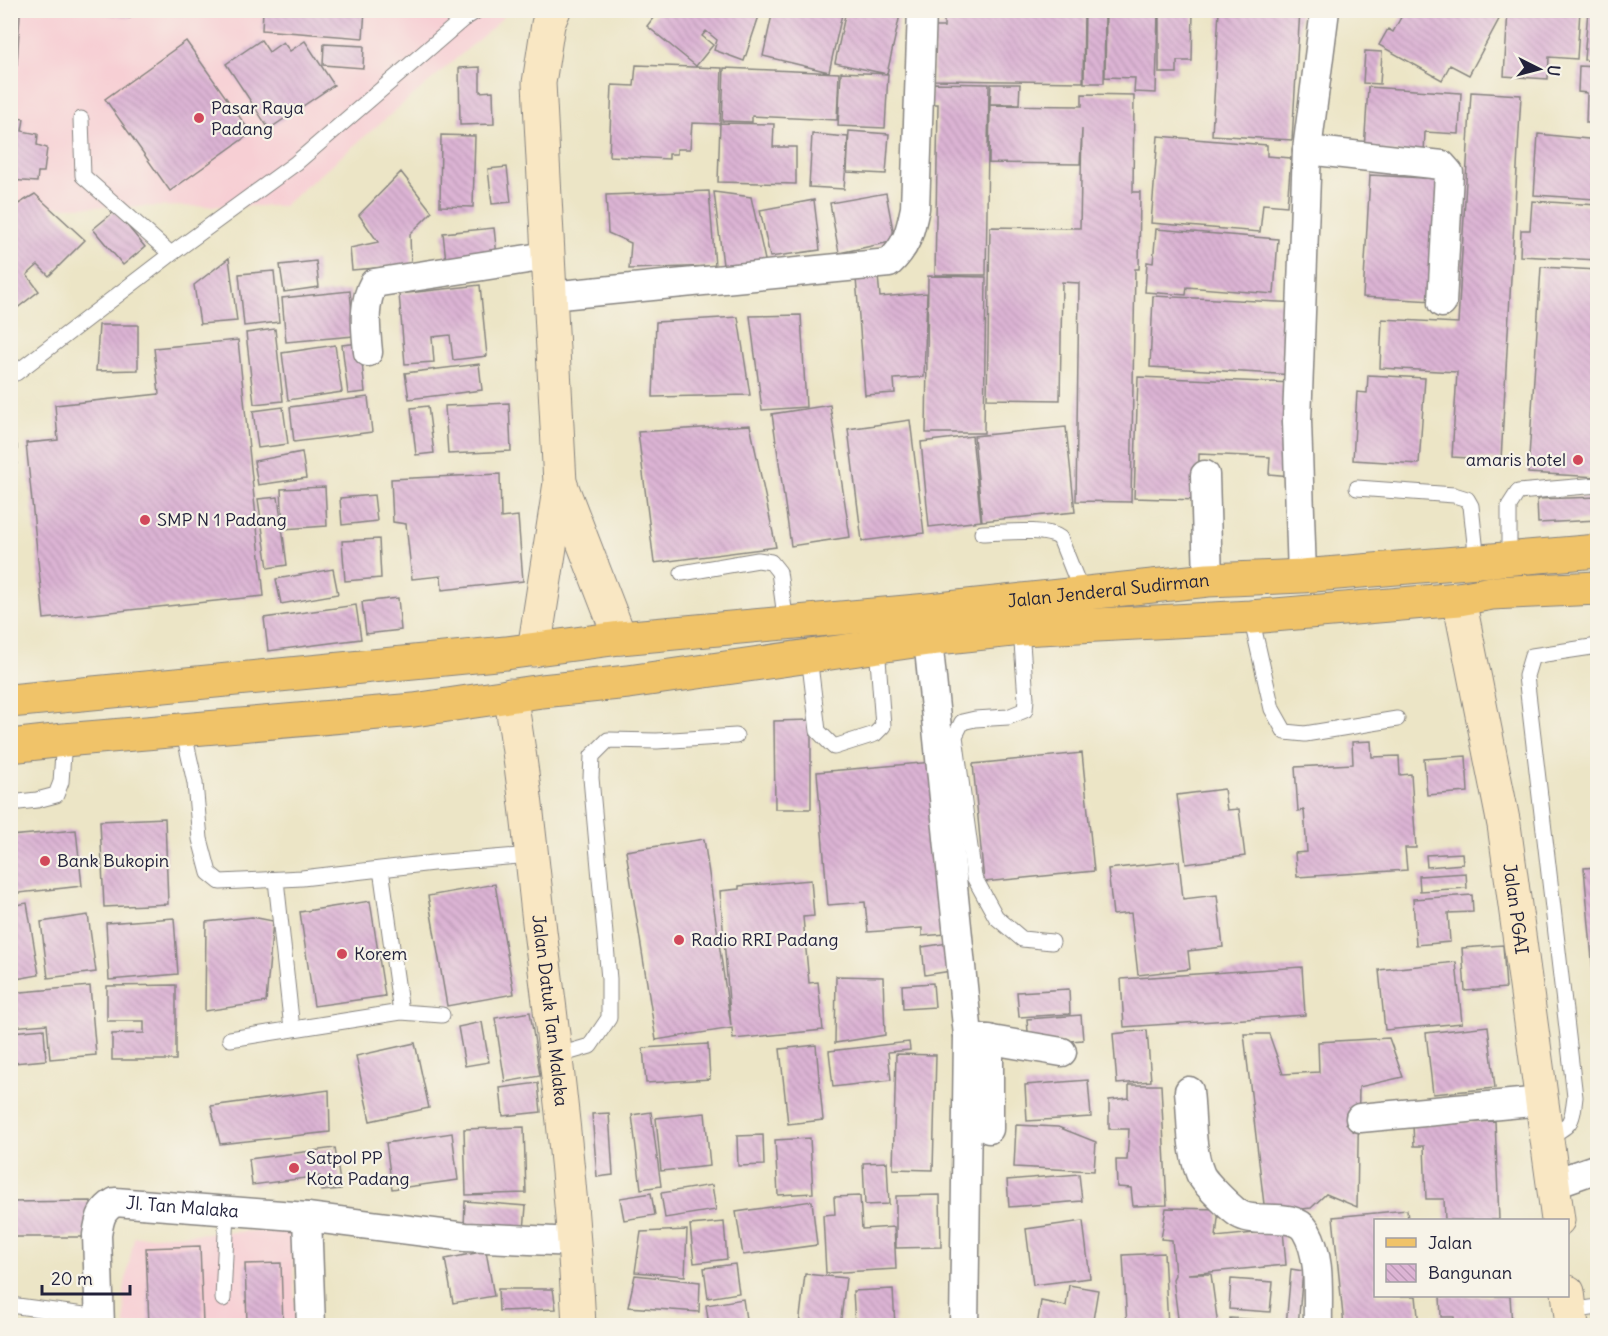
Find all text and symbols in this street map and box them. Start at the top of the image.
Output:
north arrow [1509,39,1569,99]
text: U [1543,64,1564,77]
place label: Pasar Raya Padang [211,96,304,140]
marker: Pasar Raya Padang [192,111,206,125]
place label: amaris hotel [1466,448,1566,471]
marker: amaris hotel [1571,453,1585,467]
place label: SMP N 1 Padang [157,508,287,531]
marker: SMP N 1 Padang [138,513,152,527]
street label: Jalan Jenderal Sudirman [1006,568,1210,613]
place label: Bank Bukopin [57,849,169,872]
marker: Bank Bukopin [38,854,52,868]
street label: Jalan PGAI [1498,862,1534,956]
street label: Jalan Datuk Tan Malaka [527,913,573,1108]
place label: Radio RRI Padang [691,928,839,951]
marker: Radio RRI Padang [672,933,686,947]
place label: Korem [354,942,408,965]
marker: Korem [335,947,349,961]
place label: Satpol PP Kota Padang [306,1146,409,1190]
marker: Satpol PP Kota Padang [287,1161,301,1175]
street label: Jl. Tan Malaka [125,1191,240,1223]
legend [1374,1219,1569,1297]
text: Jalan [1428,1231,1472,1254]
scale bar [42,1258,130,1296]
text: Bangunan [1428,1261,1512,1284]
text: 20 m [51,1267,93,1290]

